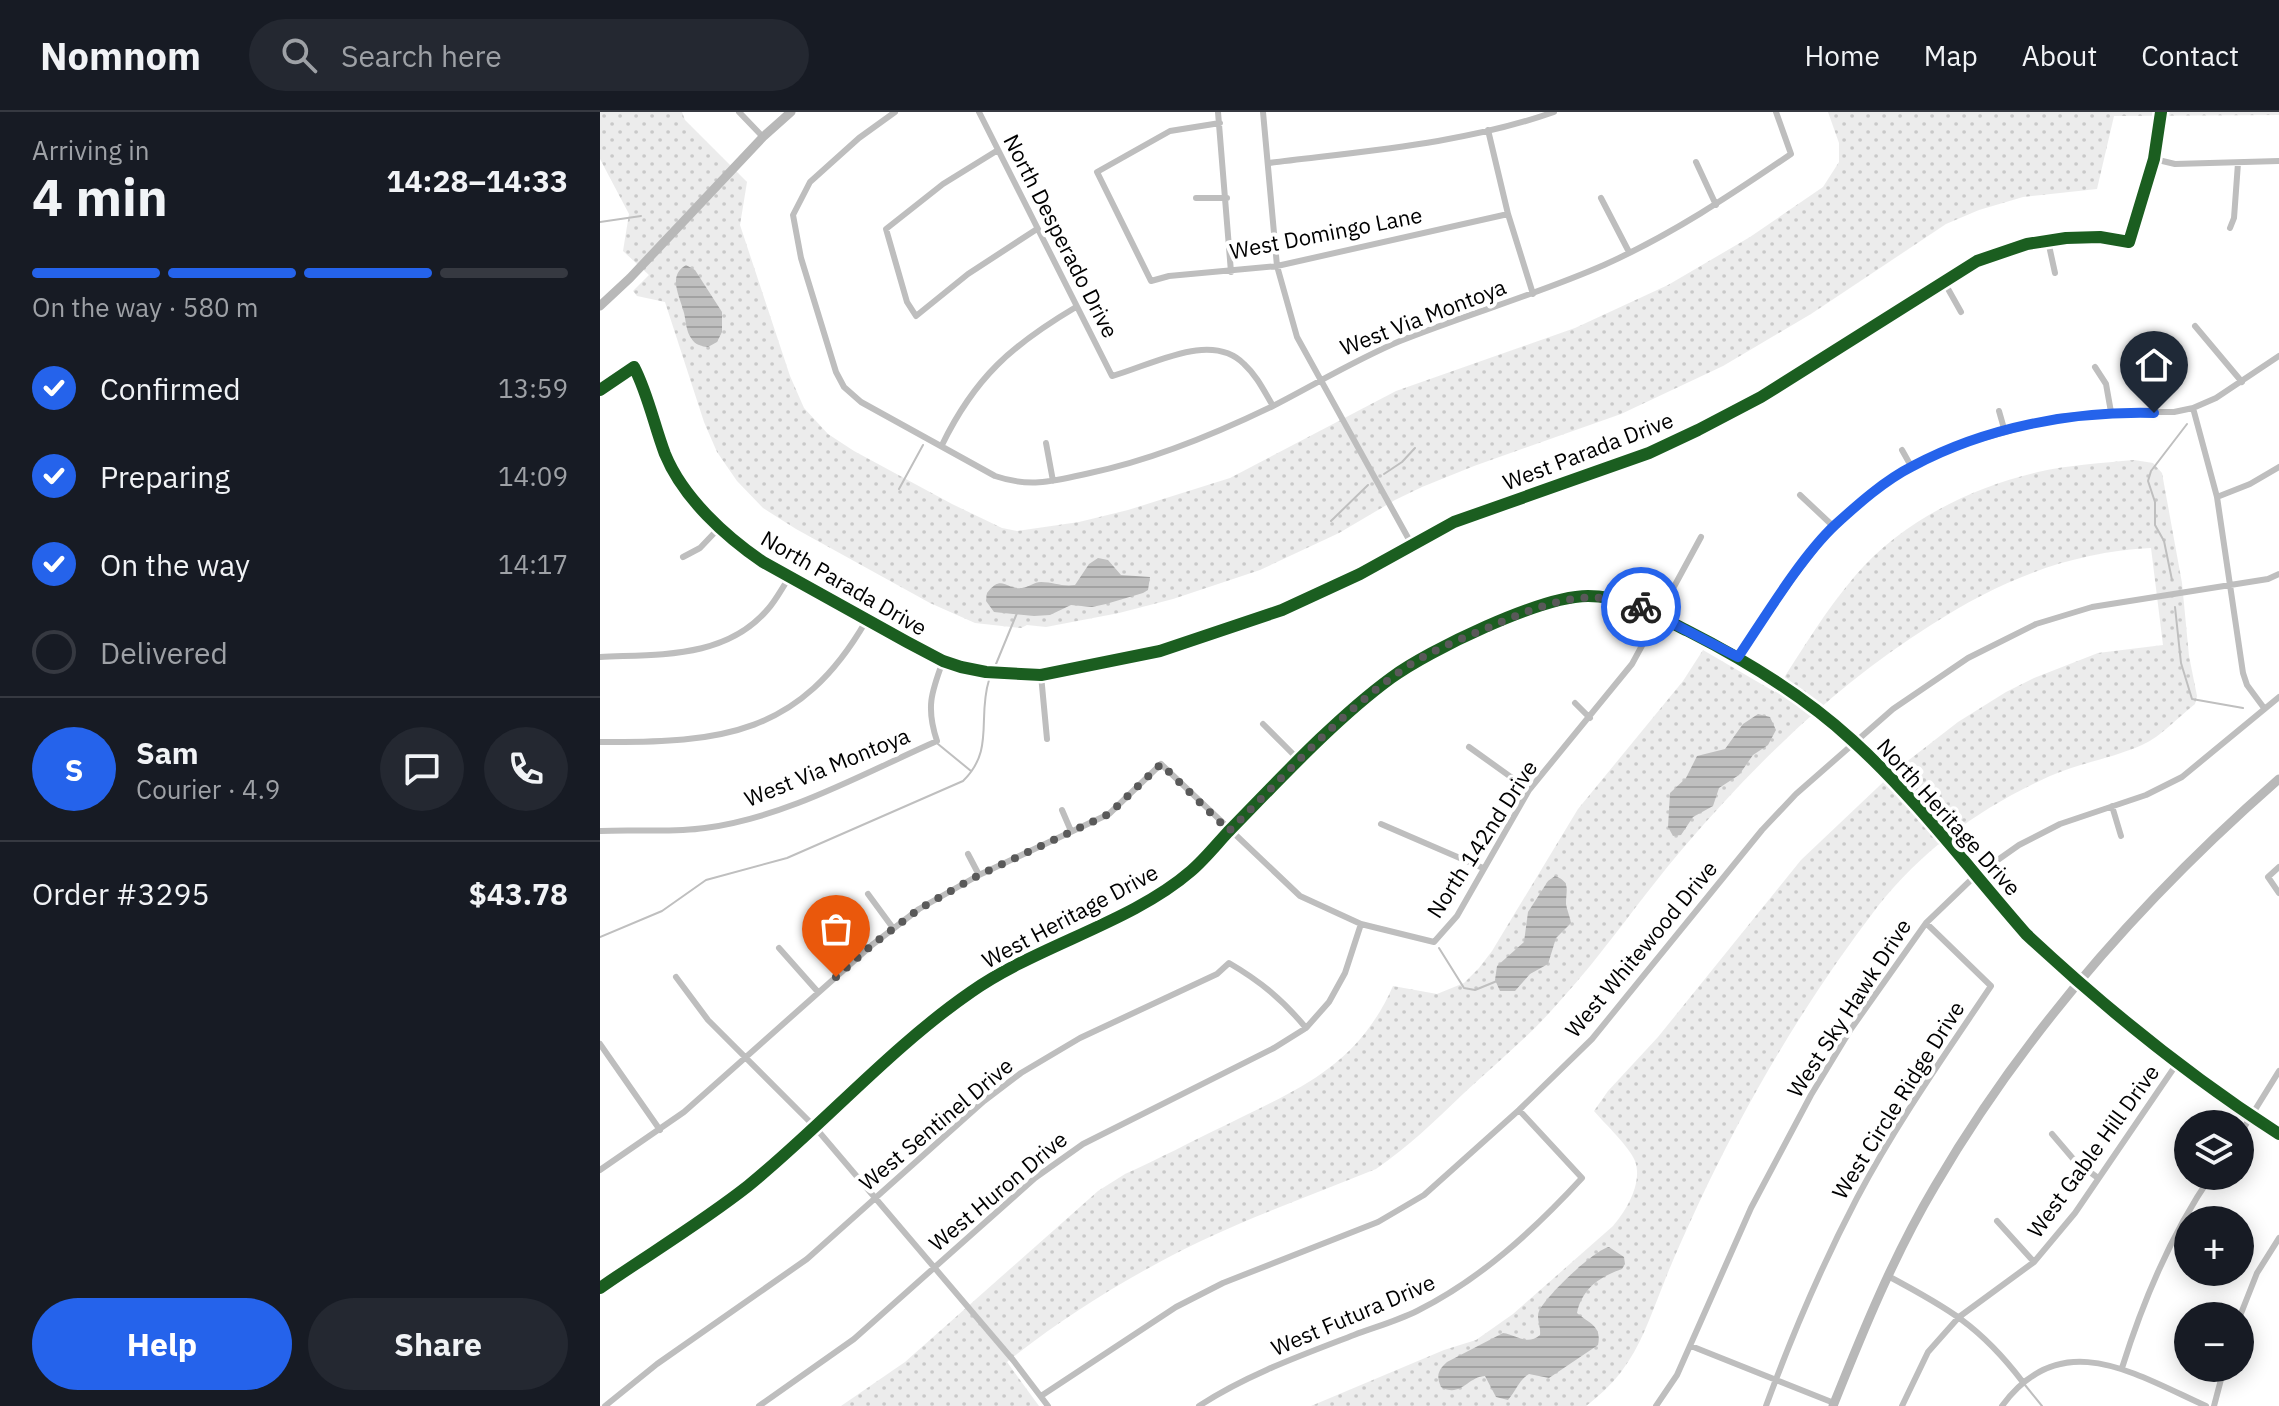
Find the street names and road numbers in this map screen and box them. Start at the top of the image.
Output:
street label: North Desperado Drive [997,129,1125,343]
street label: West Domingo Lane [1227,200,1425,265]
street label: West Via Montoya [1336,271,1510,362]
street label: West Parada Drive [1499,405,1677,496]
street label: North Parada Drive [756,523,932,642]
street label: West Via Montoya [740,720,914,813]
street label: North Heritage Drive [1871,732,2028,901]
street label: North 142nd Drive [1420,754,1543,923]
street label: West Whitewood Drive [1558,854,1723,1043]
street label: West Heritage Drive [977,857,1163,974]
street label: West Sky Hawk Drive [1780,913,1917,1103]
street label: West Circle Ridge Drive [1825,995,1970,1204]
street label: West Sentinel Drive [853,1051,1019,1197]
street label: West Gable Hill Drive [2020,1058,2165,1243]
street label: West Huron Drive [923,1124,1073,1257]
street label: West Futura Drive [1266,1267,1439,1362]

